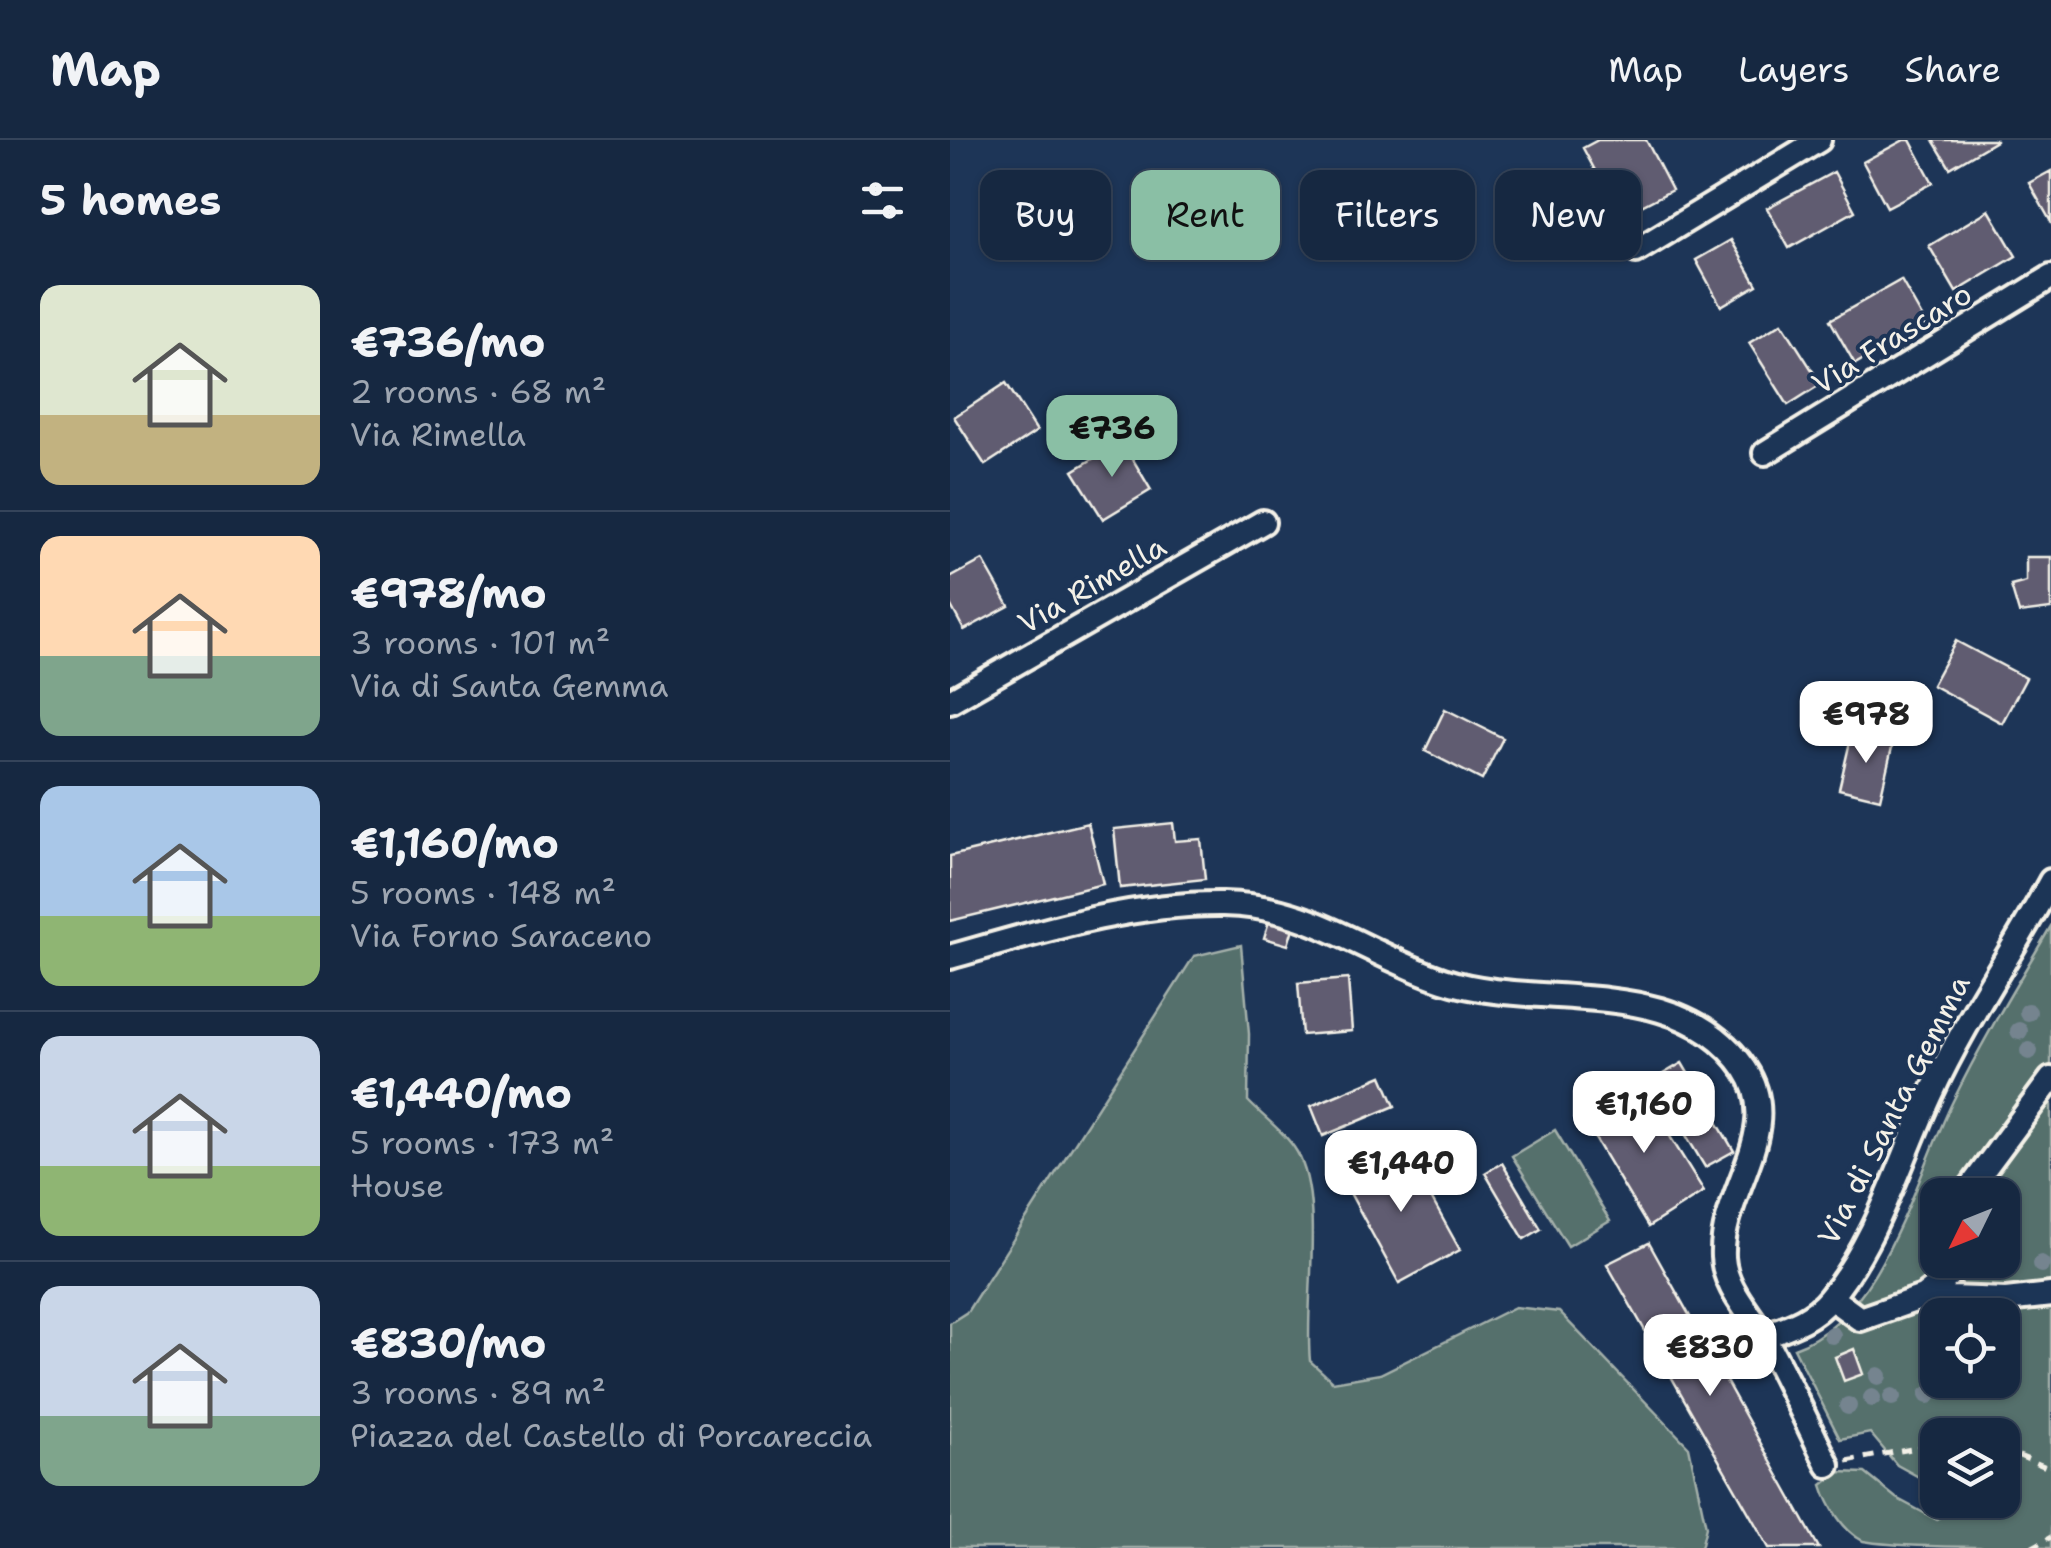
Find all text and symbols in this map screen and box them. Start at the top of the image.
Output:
text: Map [50,37,161,101]
text: Map [1608,46,1683,93]
text: Layers [1738,46,1850,93]
text: Share [1905,46,2001,93]
chip: Buy [980,170,1111,260]
chip: Rent [1131,170,1280,260]
chip: Filters [1300,170,1475,260]
chip: New [1495,170,1641,260]
text: 5 homes [40,172,221,228]
icon: filters [855,173,910,228]
street label: Via Frascaro [1804,273,1980,404]
text: €736/mo [350,314,546,370]
icon: home [120,325,240,445]
text: 2 rooms · 68 m² [350,370,606,413]
pin: €736 [1053,395,1171,480]
text: €736 [1068,406,1156,449]
text: Via Rimella [350,413,526,456]
street label: Via Rimella [1010,525,1174,644]
text: €978/mo [350,565,547,621]
icon: home [120,576,240,696]
text: 3 rooms · 101 m² [350,621,610,664]
text: Via di Santa Gemma [350,664,669,707]
pin: €978 [1807,681,1925,766]
text: €978 [1822,692,1910,735]
text: €1,160/mo [350,815,559,871]
icon: home [120,826,240,946]
text: 5 rooms · 148 m² [350,871,616,914]
text: Via Forno Saraceno [350,914,652,957]
street label: Via di Santa Gemma [1808,967,1980,1252]
text: €1,440/mo [350,1065,572,1121]
pin: €1,160 [1563,1071,1725,1156]
icon: home [120,1076,240,1196]
text: €1,160 [1595,1082,1693,1125]
text: 5 rooms · 173 m² [350,1121,614,1164]
pin: €1,440 [1320,1130,1482,1215]
text: €1,440 [1347,1141,1455,1184]
text: House [350,1164,444,1207]
north arrow [1920,1178,2020,1278]
map controls [1920,1178,2020,1518]
button: locate [1920,1298,2020,1398]
pin: €830 [1651,1314,1769,1399]
text: €830/mo [350,1315,547,1371]
text: €830 [1665,1325,1755,1368]
icon: home [120,1326,240,1446]
text: 3 rooms · 89 m² [350,1371,606,1414]
text: Piazza del Castello di Porcareccia [350,1414,872,1457]
button: layers [1920,1418,2020,1518]

